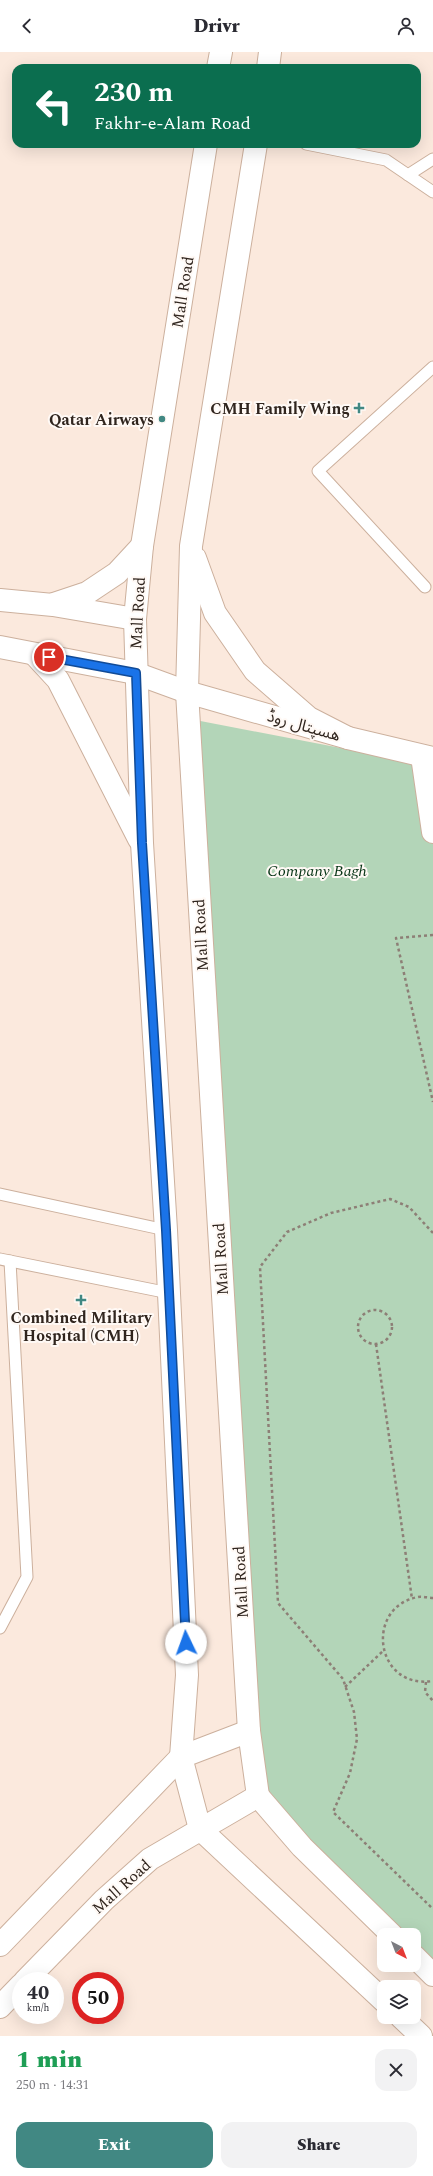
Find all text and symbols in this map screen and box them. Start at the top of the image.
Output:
text: Drivr [194,13,239,40]
icon: back [16,15,38,37]
icon: person [395,15,417,37]
text: 230 m [94,71,173,114]
icon: left [28,80,80,132]
text: Fakhr-e-Alam Road [94,110,251,137]
street label: Mall Road [165,254,201,330]
place label: CMH Family Wing [210,397,350,421]
marker: CMH Family Wing [353,402,365,414]
place label: Qatar Airways [49,408,154,432]
marker: Qatar Airways [157,414,167,424]
street label: Mall Road [124,576,152,650]
pin [32,640,66,674]
icon: arrive [38,646,60,668]
street label: ھسپتال روڈ [264,704,343,748]
park label: Company Bagh [267,859,367,883]
street label: Mall Road [187,898,215,972]
street label: Mall Road [207,1222,235,1296]
marker: Combined Military Hospital (CMH) [75,1294,87,1306]
place label: Combined Military Hospital (CMH) [10,1306,153,1348]
street label: Mall Road [227,1545,255,1619]
position arrow [165,1622,207,1664]
street label: Mall Road [87,1854,157,1920]
north arrow [377,1928,421,1972]
map controls [377,1928,421,2024]
speed limit sign: 50 [72,1972,124,2024]
text: 40 [27,1978,49,2008]
button: layers [377,1980,421,2024]
text: km/h [27,2000,49,2016]
text: 1 min [16,2042,82,2078]
button: close [375,2049,417,2091]
text: 250 m · 14:31 [16,2075,89,2095]
button: Exit [16,2122,213,2168]
button: Share [221,2122,417,2168]

